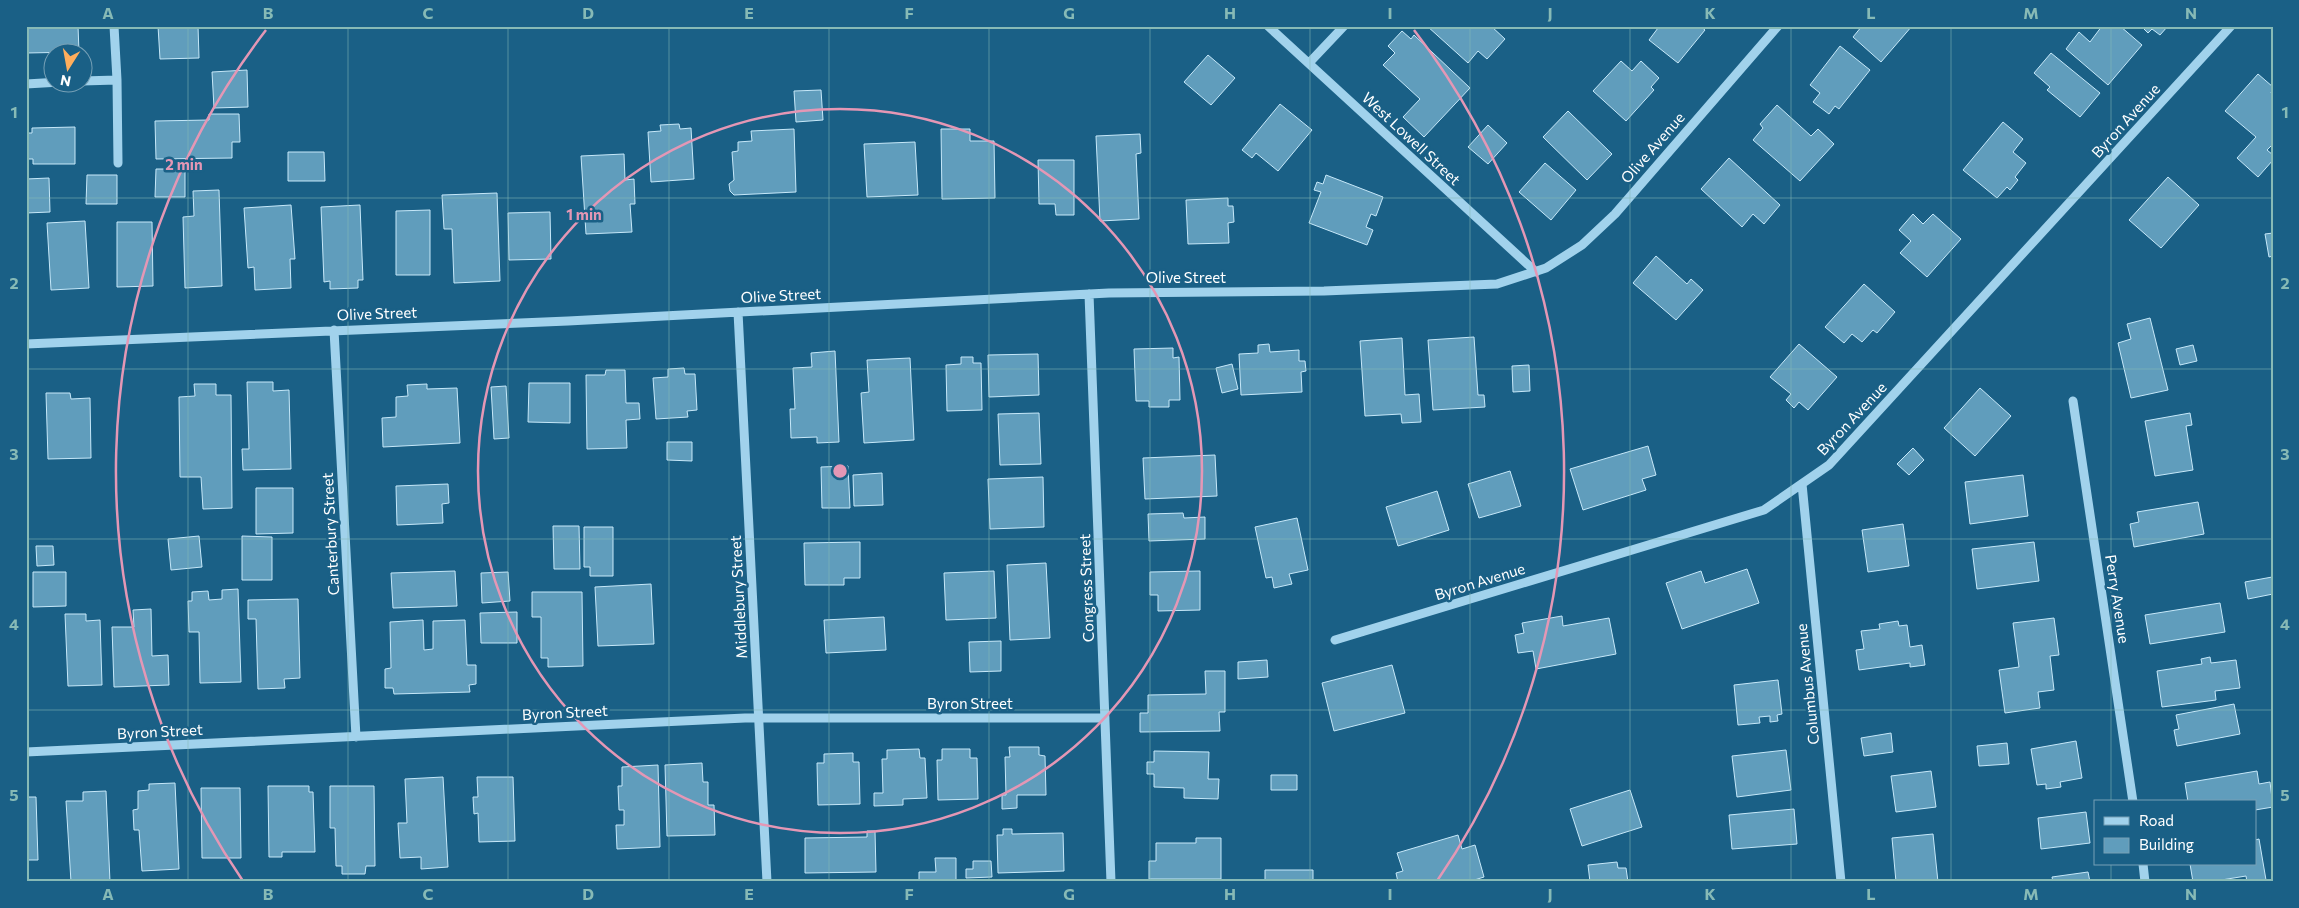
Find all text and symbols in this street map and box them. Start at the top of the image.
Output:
text: A [102,3,114,22]
text: B [263,3,274,22]
text: C [423,3,434,22]
text: D [582,3,594,22]
text: E [744,3,754,22]
text: F [904,3,914,22]
text: G [1063,3,1075,22]
text: H [1224,3,1236,22]
text: I [1387,3,1393,22]
text: J [1547,3,1553,22]
text: K [1704,3,1716,22]
text: L [1866,3,1876,22]
text: M [2023,3,2039,22]
text: N [2185,3,2197,22]
north arrow [42,42,92,92]
text: N [59,72,72,91]
street label: Byron Avenue [2087,79,2163,161]
street label: West Lowell Street [1359,88,1465,188]
text: 1 [10,102,18,121]
text: 1 [2281,102,2289,121]
street label: Olive Avenue [1617,108,1688,187]
text: 2 min [165,155,203,173]
text: 1 min [566,205,602,223]
street label: Olive Street [1146,268,1226,286]
text: 2 [9,273,19,292]
text: 2 [2280,273,2290,292]
street label: Olive Street [740,284,822,306]
street label: Olive Street [336,303,418,323]
street label: Byron Avenue [1813,378,1890,459]
text: 3 [9,444,19,463]
text: 3 [2280,444,2290,463]
centre of rings [831,462,849,480]
street label: Canterbury Street [318,472,342,596]
street label: Congress Street [1075,533,1097,643]
street label: Middlebury Street [726,535,750,659]
street label: Perry Avenue [2102,553,2134,645]
street label: Byron Avenue [1432,559,1527,603]
text: 4 [9,614,19,633]
text: 4 [2280,614,2290,633]
street label: Columbus Avenue [1792,623,1822,745]
street label: Byron Street [927,694,1013,712]
street label: Byron Street [522,701,608,723]
street label: Byron Street [117,720,203,742]
text: 5 [9,785,19,804]
text: 5 [2280,785,2290,804]
legend [2094,800,2256,866]
text: Road [2139,811,2174,829]
text: Building [2139,835,2194,853]
text: A [102,884,114,903]
text: B [263,884,274,903]
text: C [423,884,434,903]
text: D [582,884,594,903]
text: E [744,884,754,903]
text: F [904,884,914,903]
text: G [1063,884,1075,903]
text: H [1224,884,1236,903]
text: I [1387,884,1393,903]
text: J [1547,884,1553,903]
text: K [1704,884,1716,903]
text: L [1866,884,1876,903]
text: M [2023,884,2039,903]
text: N [2185,884,2197,903]

